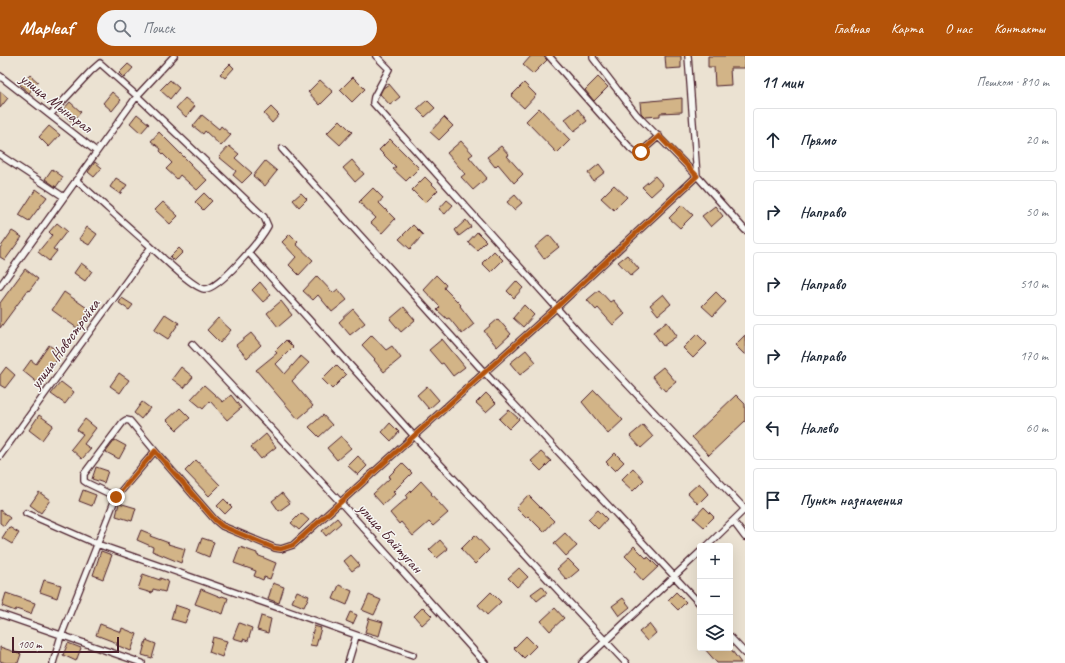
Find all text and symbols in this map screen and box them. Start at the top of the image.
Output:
search box [97,10,377,46]
text: Mapleaf [20,16,73,40]
icon: search [111,17,133,39]
text: Поиск [143,19,175,38]
text: Главная [834,20,869,37]
text: Карта [891,20,923,37]
text: О нас [945,20,972,37]
text: Контакты [994,20,1045,37]
street label: улица Мынарал [15,68,97,138]
text: 11 мин [761,72,803,93]
text: Пешком · 810 m [976,74,1049,90]
icon: ahead [762,129,784,151]
text: Прямо [800,131,836,150]
text: 20 m [1026,132,1048,148]
route start [632,143,650,161]
icon: right [762,201,784,223]
text: Направо [800,203,846,222]
text: 50 m [1026,204,1048,220]
icon: right [762,273,784,295]
text: Направо [800,275,846,294]
text: 510 m [1020,276,1048,292]
street label: улица Новостройка [25,294,105,394]
icon: right [762,345,784,367]
text: Направо [800,347,846,366]
text: 170 m [1020,348,1048,364]
icon: left [762,417,784,439]
text: Налево [800,419,838,438]
text: 60 m [1026,420,1048,436]
route end [107,488,125,506]
icon: arrive [762,489,784,511]
text: Пункт назначения [800,491,902,510]
street label: улица Байтуган [353,498,428,578]
map controls [697,543,733,651]
button: + [697,543,733,579]
button: − [697,579,733,615]
button: layers [697,615,733,651]
scale bar [12,635,119,654]
text: 100 m [18,637,42,651]

